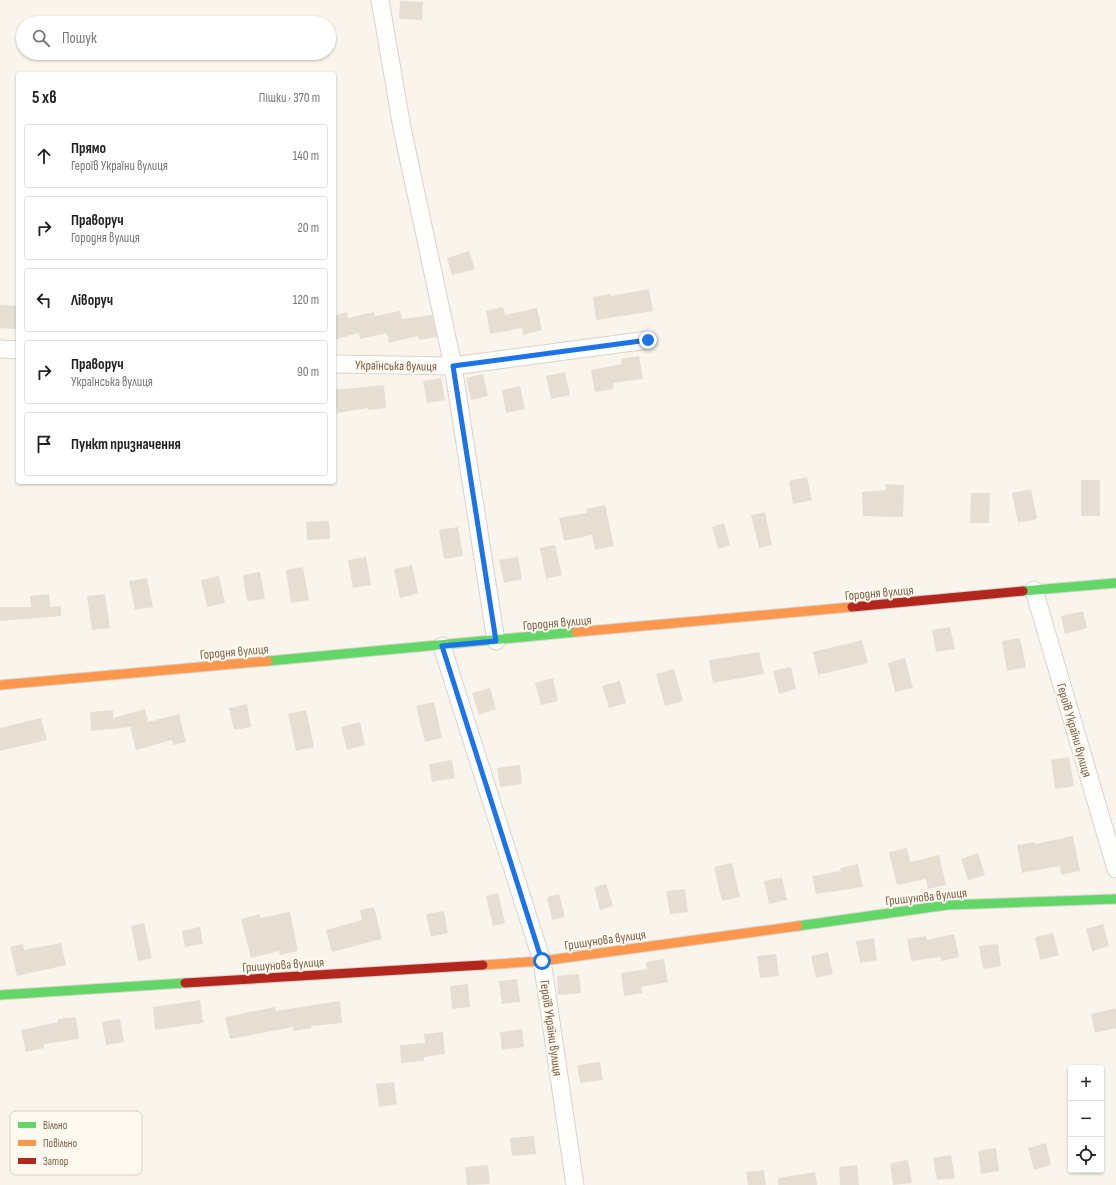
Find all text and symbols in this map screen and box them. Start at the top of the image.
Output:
search box [16,16,336,60]
icon: search [30,27,52,49]
text: Пошук [62,29,97,48]
text: 5 хв [32,88,57,108]
text: Пішки · 370 m [259,90,320,106]
text: Прямо [71,139,106,158]
icon: ahead [33,145,55,167]
text: 140 m [293,148,319,164]
text: Героїв України вулиця [71,158,168,174]
text: Праворуч [71,211,124,230]
icon: right [33,217,55,239]
text: 20 m [297,220,319,236]
text: Городня вулиця [71,230,140,246]
icon: left [33,289,55,311]
text: Ліворуч [71,291,113,310]
text: 120 m [293,292,319,308]
route end [639,331,657,349]
text: Праворуч [71,355,124,374]
street label: Українська вулиця [355,357,437,375]
icon: right [33,361,55,383]
text: 90 m [297,364,319,380]
text: Українська вулиця [71,374,153,390]
icon: arrive [33,433,55,455]
text: Пункт призначення [71,435,181,454]
street label: Городня вулиця [844,582,914,604]
street label: Городня вулиця [522,612,592,634]
street label: Городня вулиця [199,641,269,663]
street label: Героїв України вулиця [1053,682,1095,779]
street label: Гришунова вулиця [884,885,968,909]
street label: Гришунова вулиця [563,926,647,954]
route start [533,952,551,970]
street label: Гришунова вулиця [242,954,325,976]
street label: Героїв України вулиця [536,979,566,1077]
map controls [1068,1065,1104,1173]
button: + [1068,1065,1104,1101]
button: − [1068,1101,1104,1137]
legend [10,1111,142,1175]
text: Вільно [43,1119,68,1132]
text: Повільно [43,1137,77,1150]
button: locate [1068,1137,1104,1173]
text: Затор [43,1155,68,1168]

